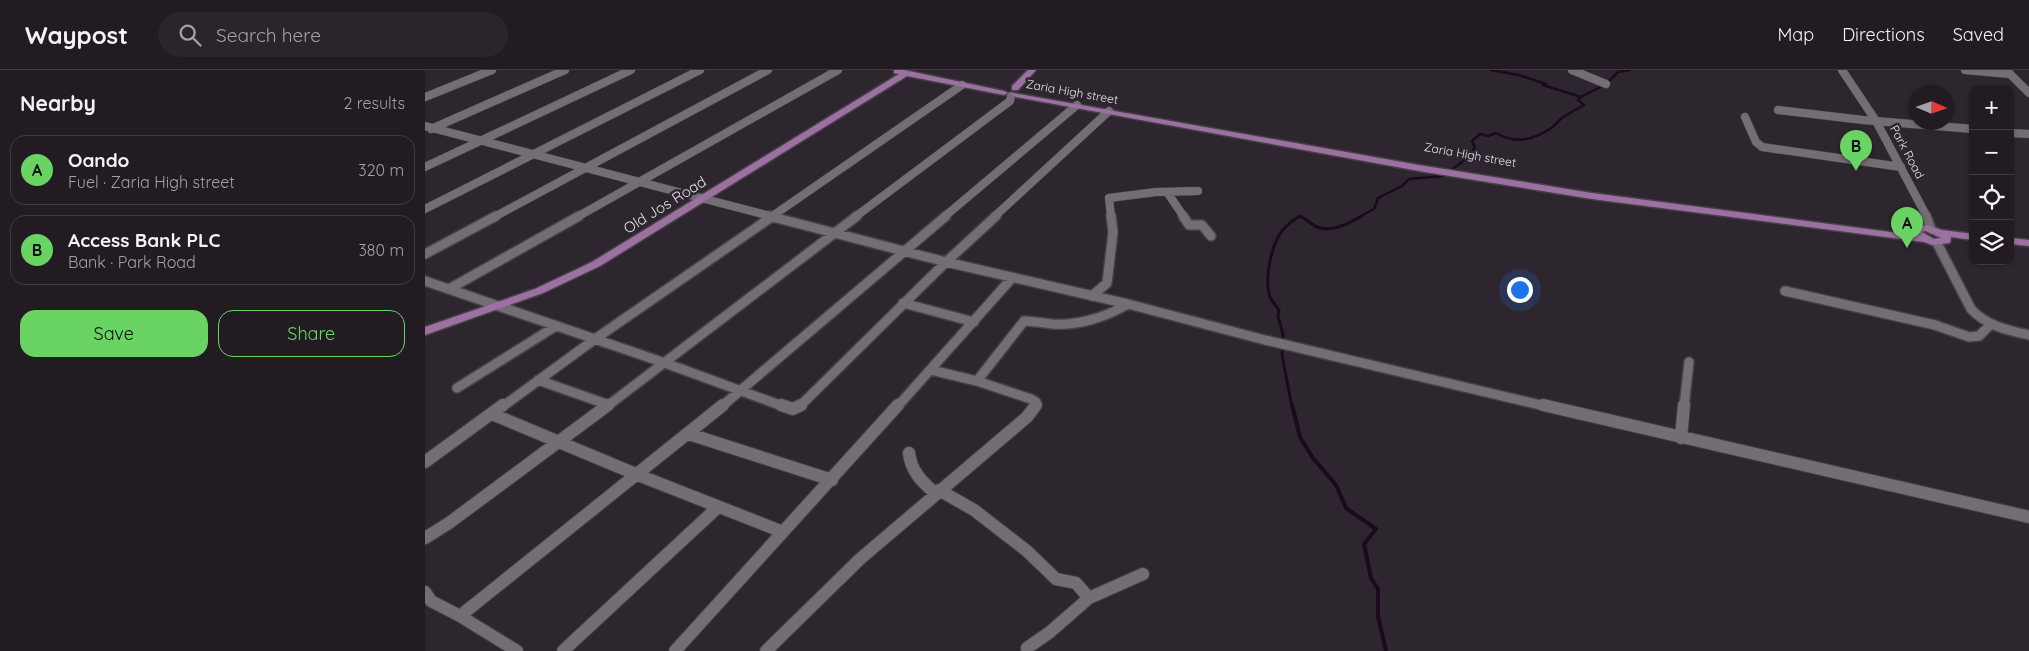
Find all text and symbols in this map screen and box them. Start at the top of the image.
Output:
search box [158,12,508,57]
text: Waypost [25,20,128,50]
icon: search [176,21,204,49]
text: Search here [216,23,321,47]
text: Map [1777,23,1814,46]
text: Directions [1842,23,1925,46]
text: Saved [1953,23,2004,46]
street label: Zaria High street [1025,76,1119,107]
north arrow [1909,85,1954,130]
map controls [1969,85,2014,265]
button: + [1969,85,2014,130]
text: Nearby [20,90,96,116]
text: 2 results [343,93,405,113]
street label: Park Road [1887,122,1928,181]
pin: B [1840,130,1872,171]
button: − [1969,130,2014,175]
street label: Zaria High street [1423,139,1517,170]
text: Oando [68,148,129,172]
text: A [32,160,42,180]
text: 320 m [358,160,404,180]
text: Fuel · Zaria High street [68,172,235,192]
street label: Old Jos Road [620,172,710,238]
button: locate [1969,175,2014,220]
pin: A [1891,207,1923,248]
button: layers [1969,220,2014,265]
text: Access Bank PLC [68,228,220,252]
text: B [32,240,42,260]
text: 380 m [358,240,404,260]
text: Bank · Park Road [68,252,196,272]
your location [1507,277,1533,303]
button: Save [20,310,208,357]
button: Share [218,310,405,357]

